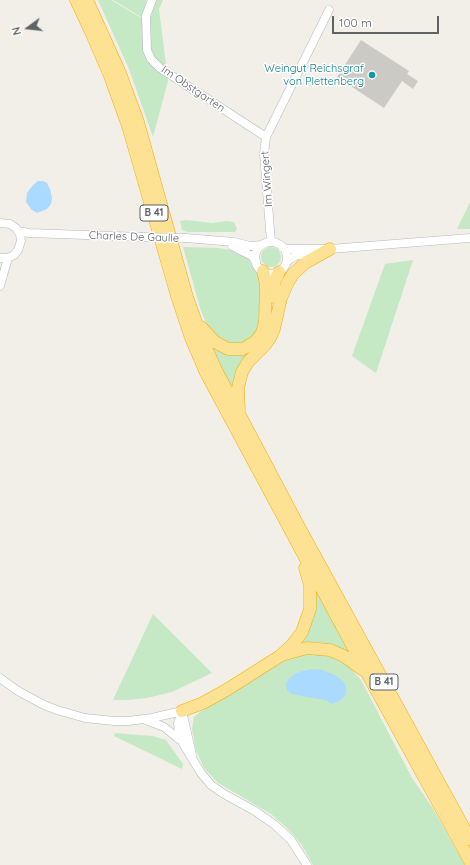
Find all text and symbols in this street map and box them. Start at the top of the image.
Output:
north arrow [8,8,48,48]
scale bar [334,8,441,34]
text: 100 m [339,15,372,30]
text: N [9,25,24,37]
place label: Weingut Reichsgraf von Plettenberg [264,62,364,88]
street label: Im Obstgarten [159,63,227,115]
marker: Weingut Reichsgraf von Plettenberg [367,70,377,80]
street label: Im Wingert [258,151,276,207]
road number: B 41 [140,205,168,221]
street label: Charles De Gaulle [89,229,179,245]
road number: B 41 [370,674,398,690]

